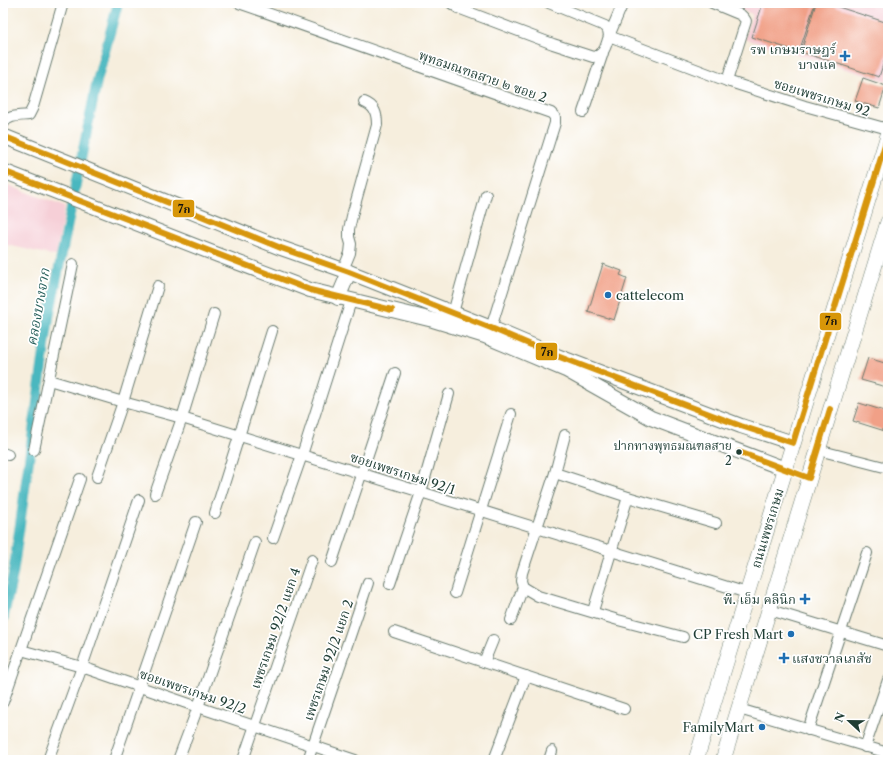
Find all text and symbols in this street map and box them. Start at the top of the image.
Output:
place label: รพ เกษมราษฎร์ บางแค [750,41,837,72]
street label: พุทธมณฑลสาย ๒ ซอย 2 [417,47,549,106]
marker: รพ เกษมราษฎร์ บางแค [839,50,851,62]
street label: ซอยเพชรเกษม 92 [772,75,872,119]
line badge: 7ก [172,199,195,218]
text: 7ก [178,202,190,216]
water label: คลองบางจาก [22,266,54,347]
place label: cattelecom [616,287,684,303]
marker: cattelecom [603,290,613,300]
line badge: 7ก [819,312,842,331]
text: 7ก [825,314,837,328]
line badge: 7ก [535,342,558,361]
text: 7ก [541,345,553,359]
place label: ปากทางพุทธมณฑลสาย 2 [613,438,732,468]
marker: ปากทางพุทธมณฑลสาย 2 [734,447,744,457]
street label: ซอยเพชรเกษม 92/1 [348,448,458,498]
street label: ถนนเพชรเกษม [747,486,787,570]
street label: เพชรเกษม 92/2 แยก 4 [247,565,303,691]
place label: พี. เอ็ม คลินิก [723,591,796,607]
marker: พี. เอ็ม คลินิก [799,593,811,605]
street label: เพชรเกษม 92/2 แยก 2 [300,597,356,723]
place label: CP Fresh Mart [693,626,783,642]
marker: CP Fresh Mart [786,629,796,639]
place label: แสงชวาลเภสัช [792,650,872,666]
marker: แสงชวาลเภสัช [779,653,789,663]
street label: ซอยเพชรเกษม 92/2 [138,665,248,717]
north arrow [829,701,869,741]
text: N [831,710,848,724]
place label: FamilyMart [682,719,754,735]
marker: FamilyMart [757,722,767,732]

